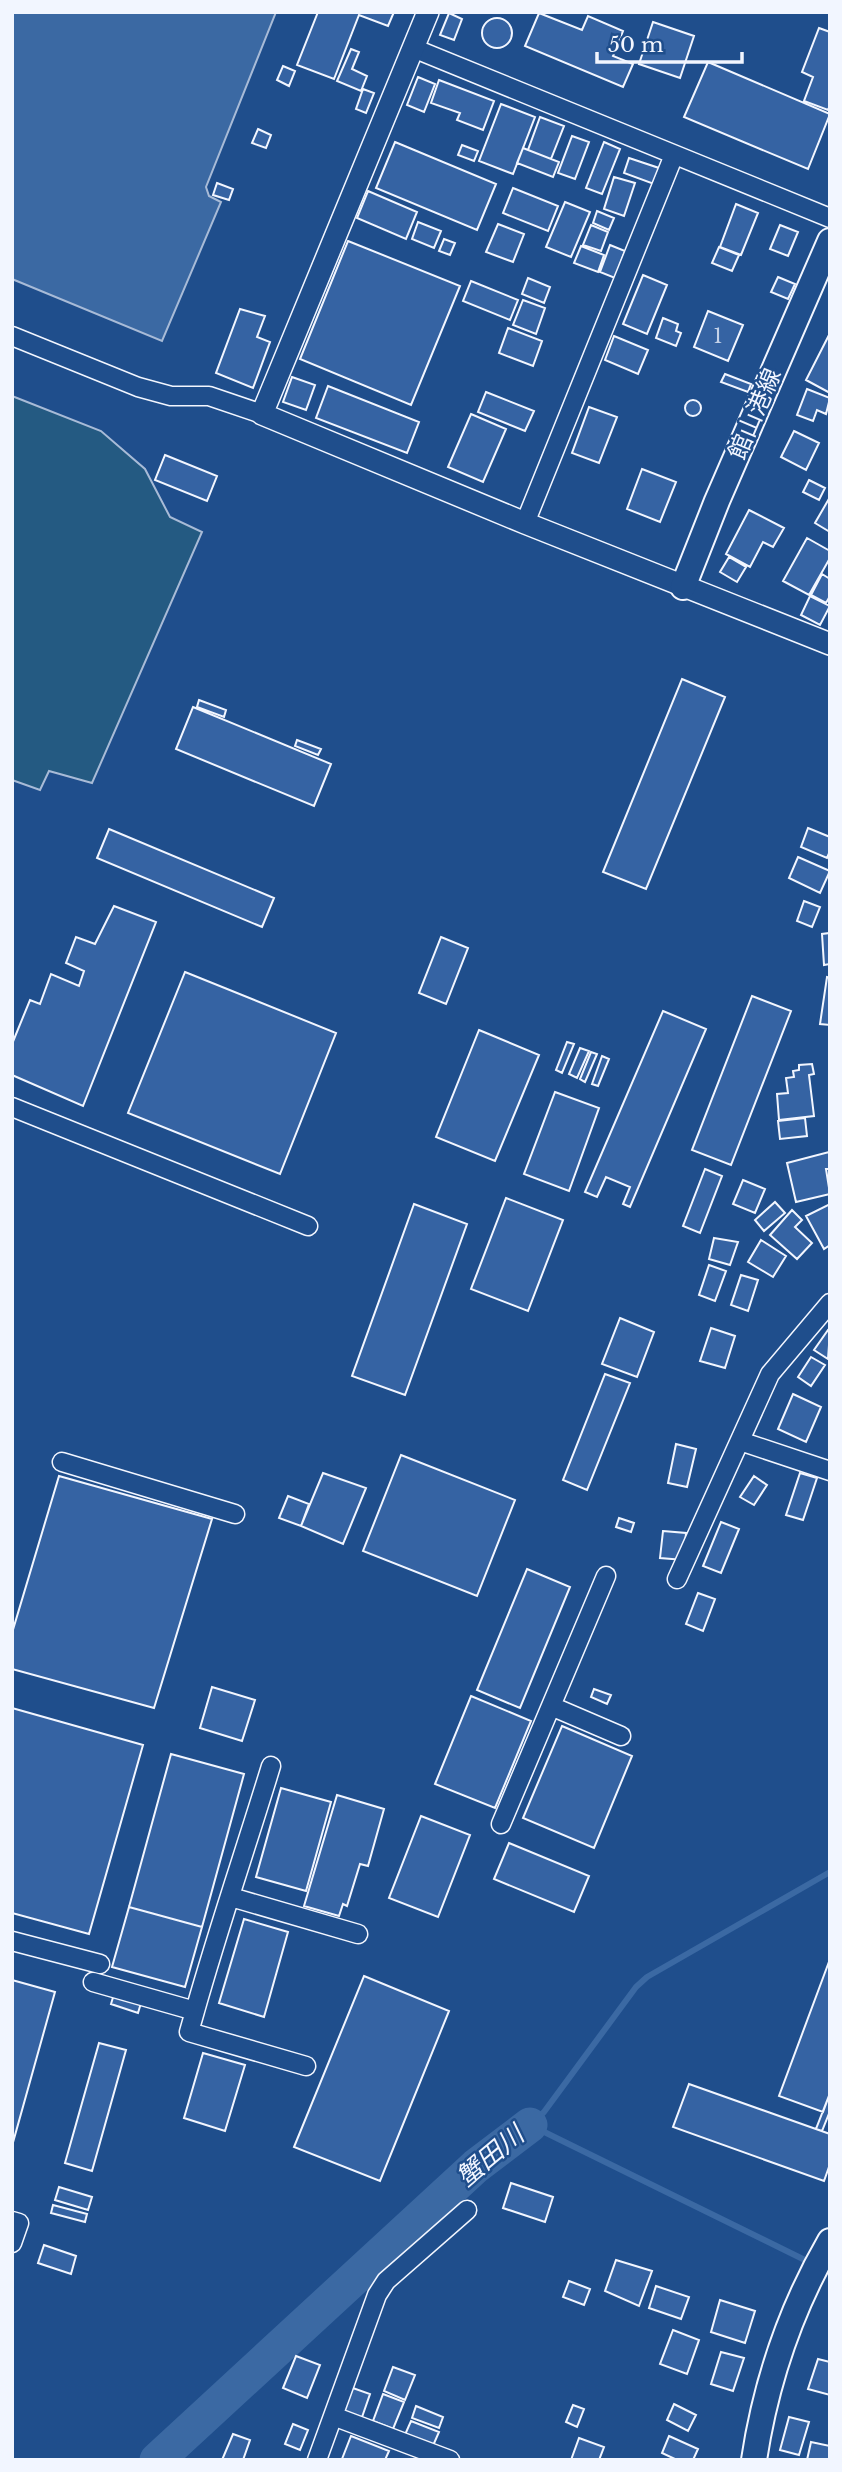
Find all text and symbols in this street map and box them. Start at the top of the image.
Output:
scale bar [597,21,742,65]
text: 50 m [608,32,664,58]
house number: 1 [713,323,723,349]
street label: 館山港線 [722,364,787,464]
water label: 蟹田川 [450,2117,532,2193]

